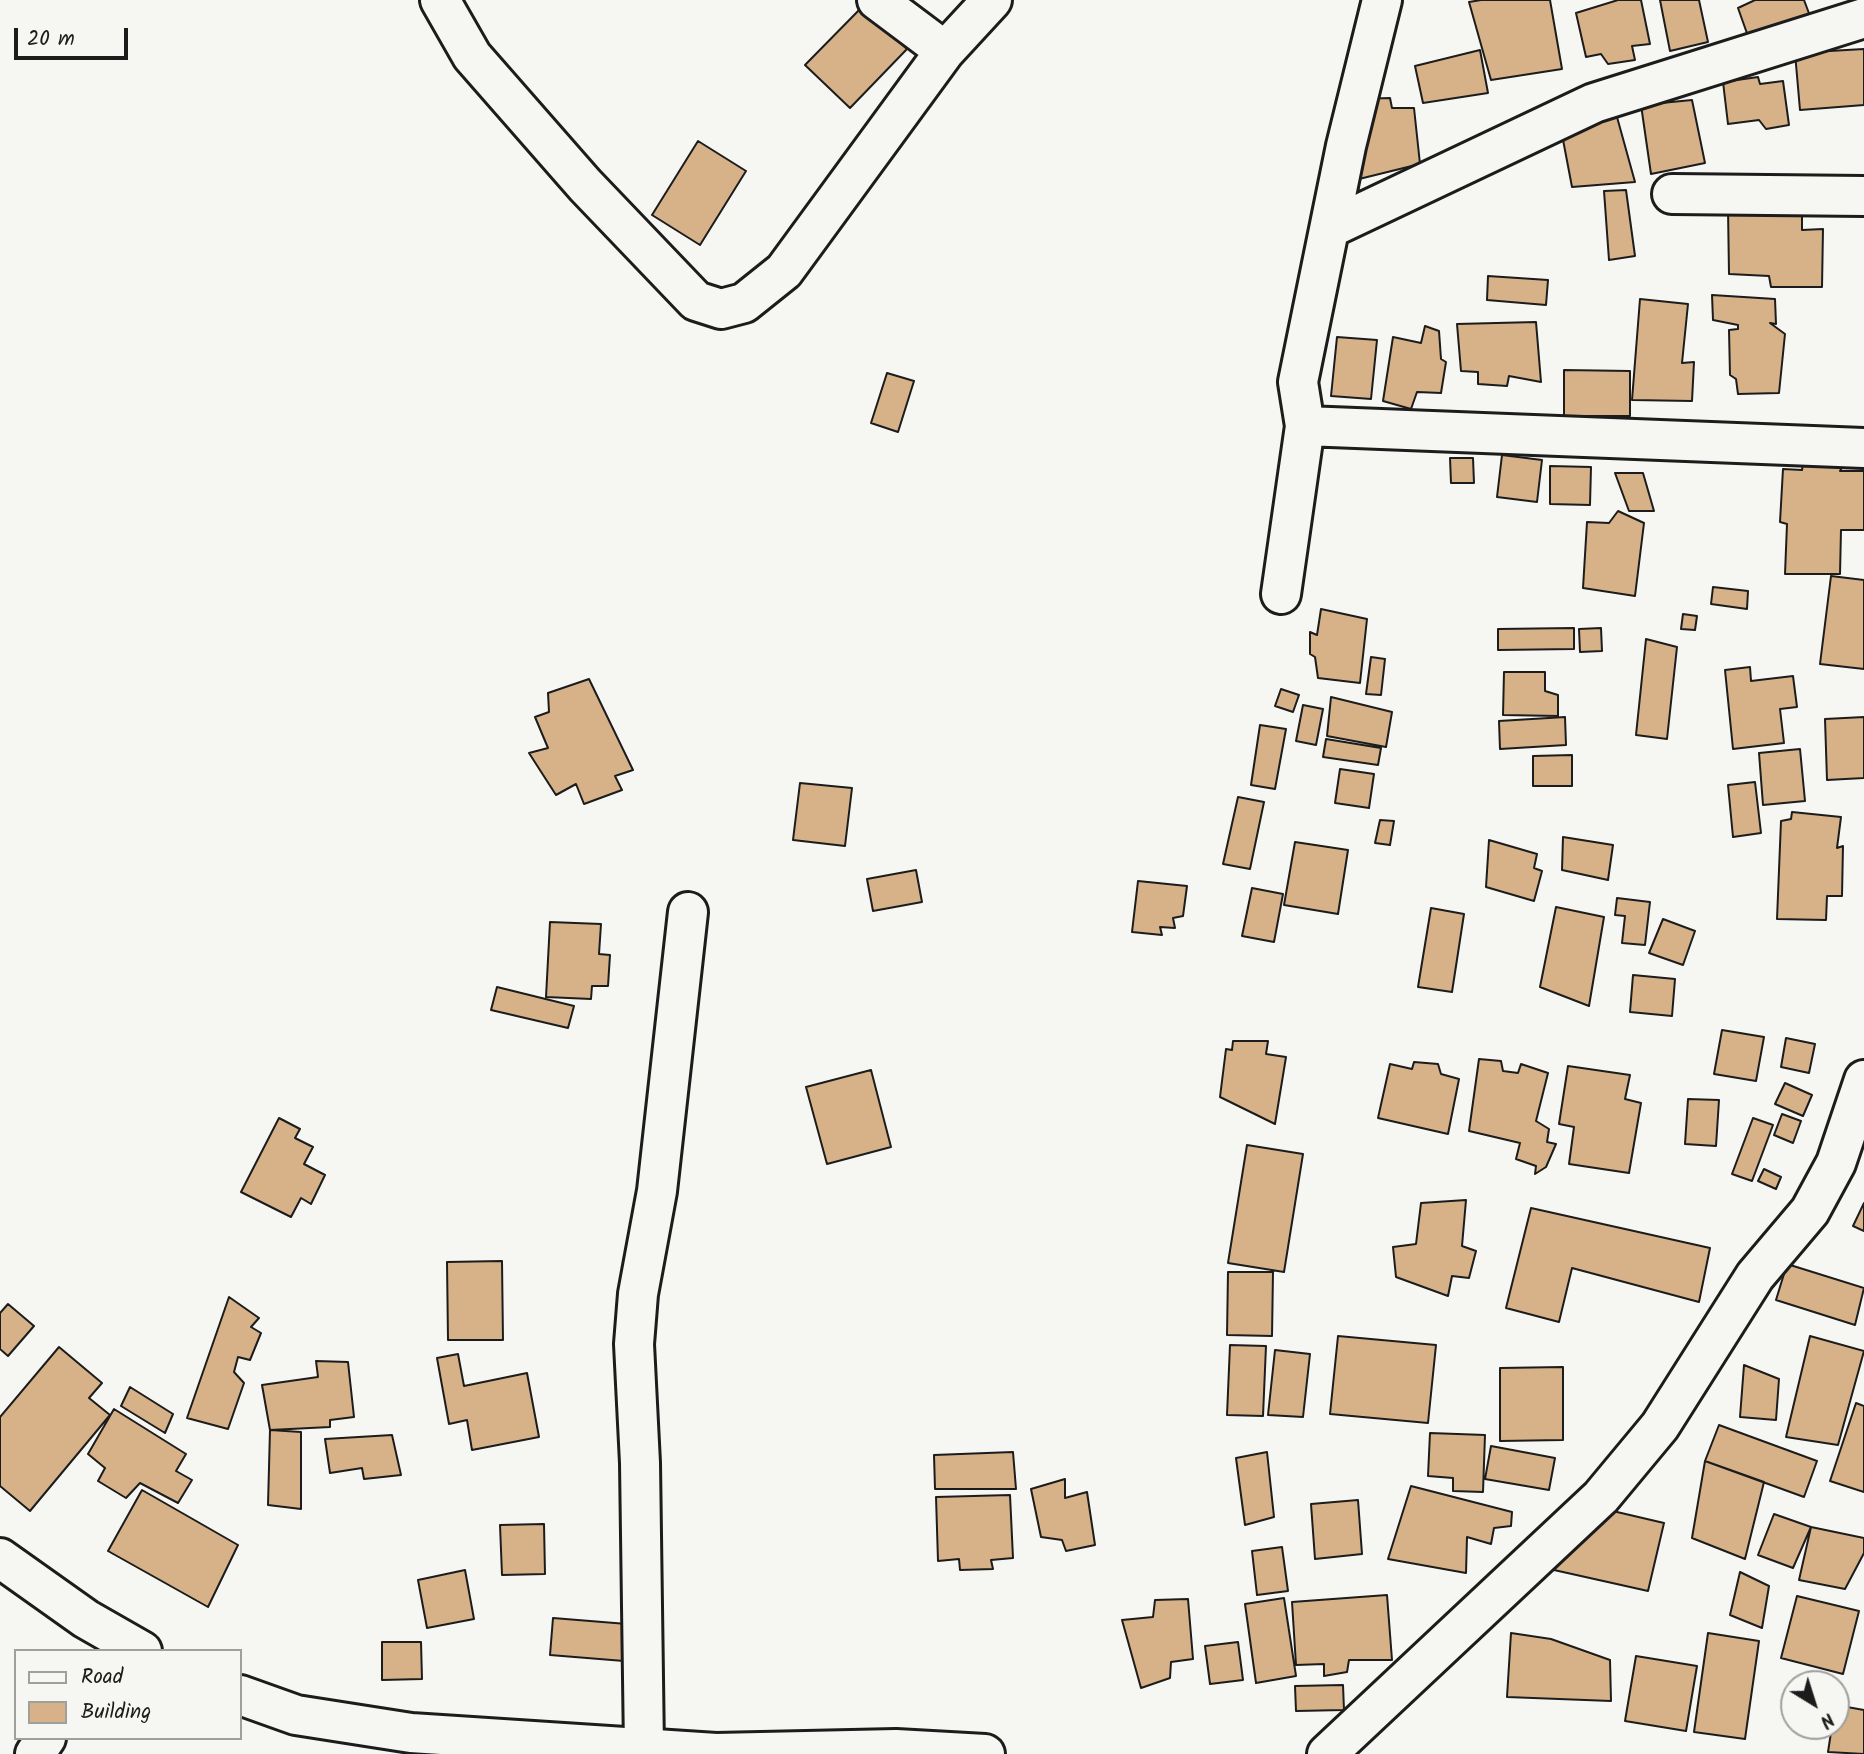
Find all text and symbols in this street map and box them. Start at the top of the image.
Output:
scale bar [18,14,131,58]
text: 20 m [27,23,75,56]
legend [14,1649,242,1740]
text: Road [81,1661,123,1694]
north arrow [1780,1670,1850,1740]
text: Building [81,1696,151,1729]
text: N [1813,1704,1841,1735]

